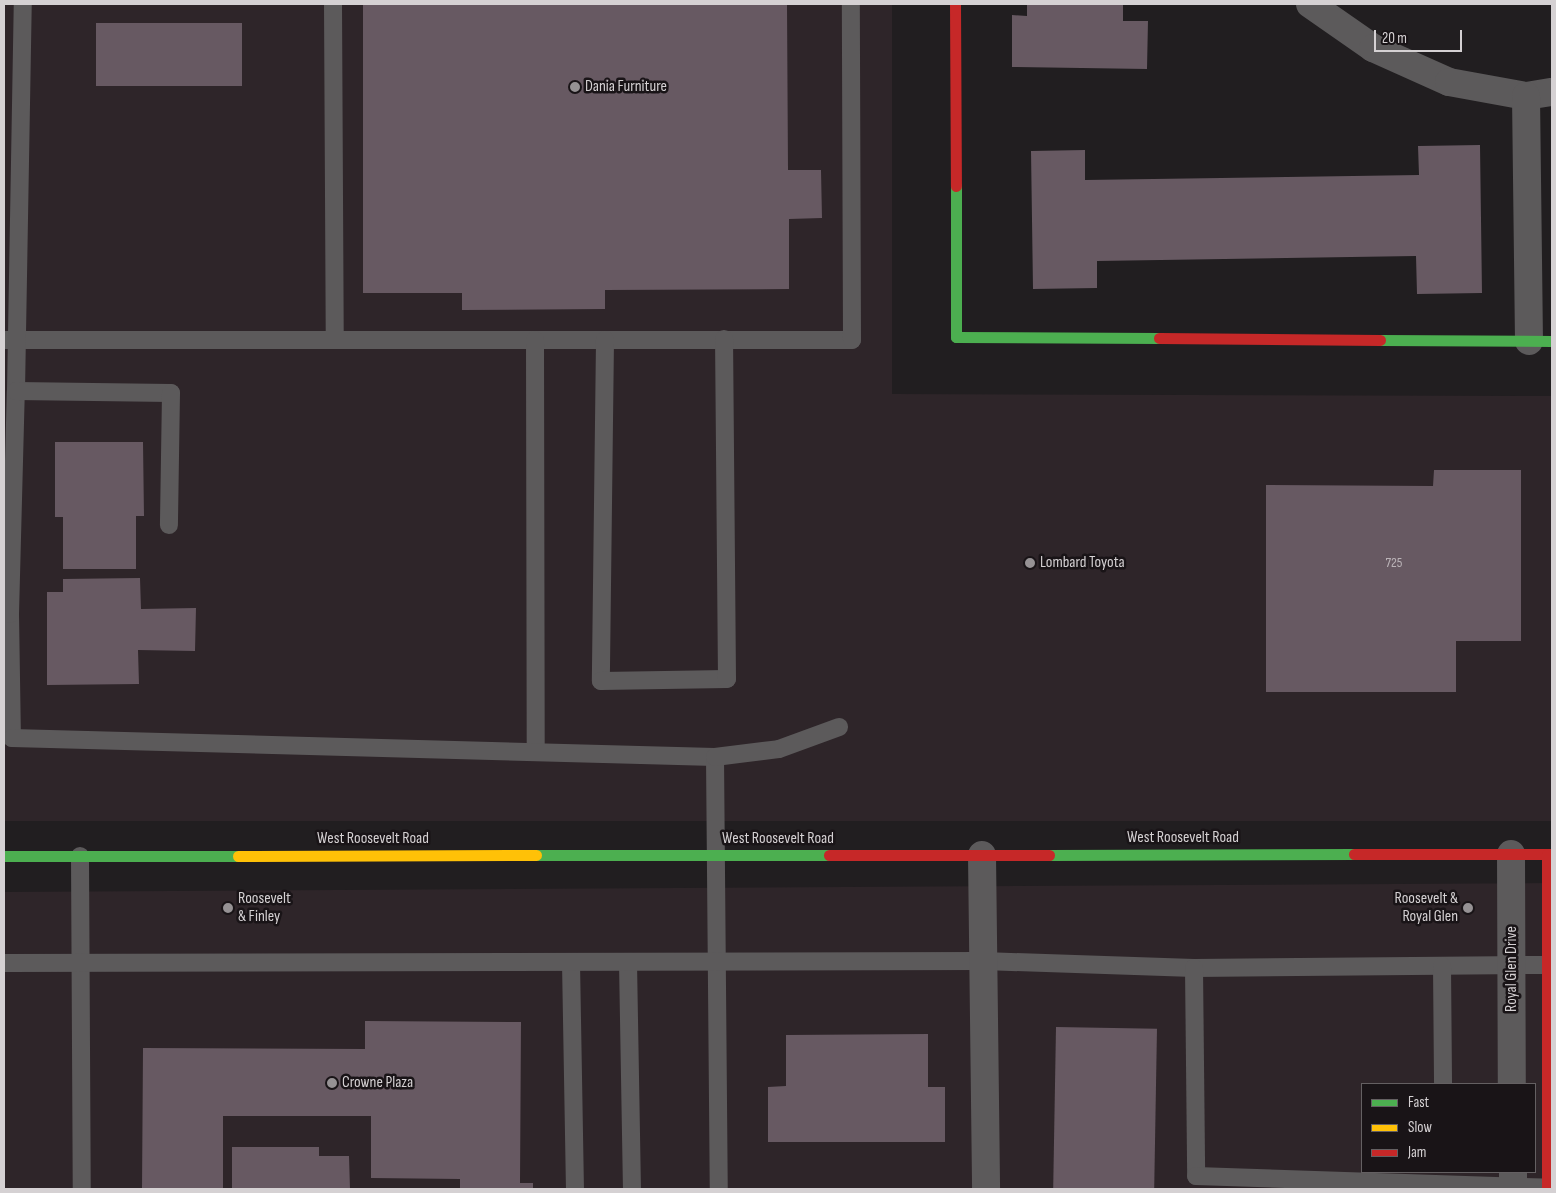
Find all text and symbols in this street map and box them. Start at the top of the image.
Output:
scale bar [1376,20,1464,52]
text: 20 m [1382,29,1407,48]
place label: Dania Furniture [585,77,667,97]
marker: Dania Furniture [569,81,581,93]
place label: Lombard Toyota [1040,553,1125,573]
house number: 725 [1386,555,1402,571]
marker: Lombard Toyota [1024,557,1036,569]
street label: West Roosevelt Road [1127,828,1239,848]
street label: West Roosevelt Road [317,829,429,849]
street label: West Roosevelt Road [722,829,834,849]
place label: Roosevelt & Finley [238,889,291,927]
place label: Roosevelt & Royal Glen [1394,889,1458,927]
marker: Roosevelt & Finley [222,902,234,914]
marker: Roosevelt & Royal Glen [1462,902,1474,914]
street label: Royal Glen Drive [1502,926,1522,1012]
place label: Crowne Plaza [342,1073,413,1093]
marker: Crowne Plaza [326,1077,338,1089]
legend [1361,1083,1536,1173]
text: Fast [1408,1093,1429,1112]
text: Slow [1408,1118,1432,1137]
text: Jam [1408,1143,1426,1162]

